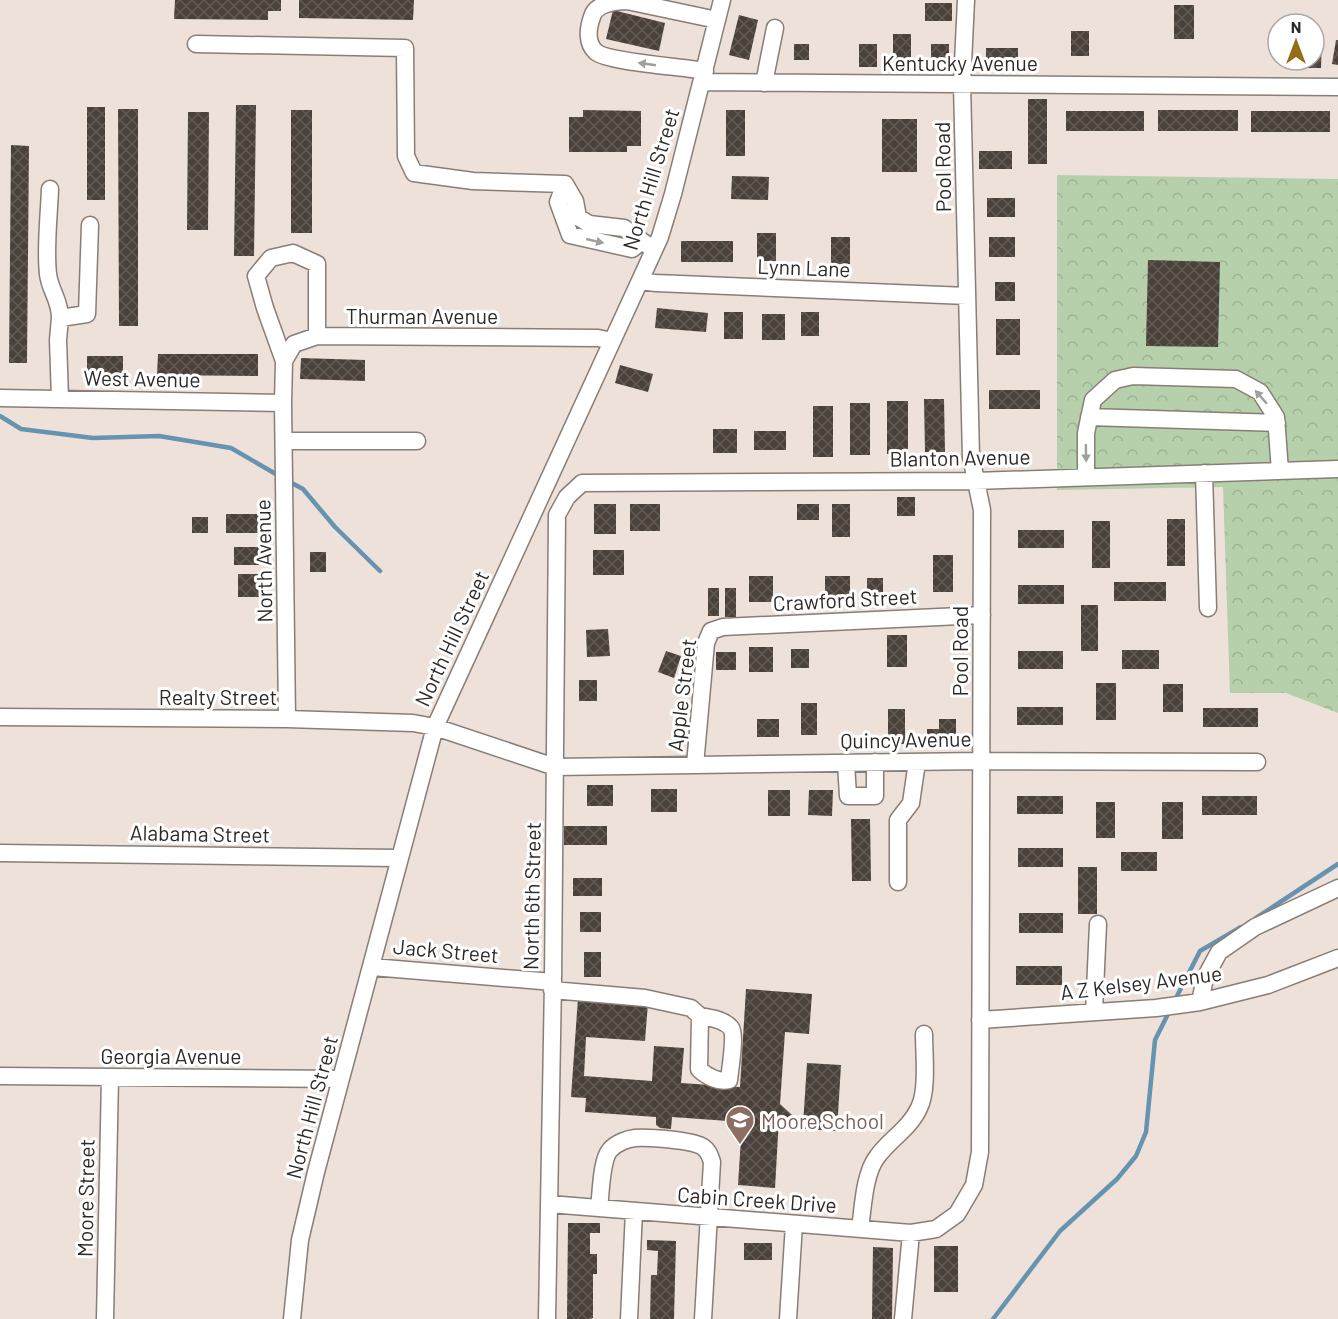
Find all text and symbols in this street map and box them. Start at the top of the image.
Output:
north arrow [1266,12,1326,72]
text: N [1291,17,1301,36]
street label: Kentucky Avenue [882,50,1038,75]
one-way arrow [637,59,656,68]
street label: North Hill Street [617,105,683,253]
street label: Pool Road [929,122,955,212]
one-way arrow [585,236,604,246]
street label: Lynn Lane [757,253,851,281]
street label: Thurman Avenue [346,303,498,328]
street label: West Avenue [83,364,201,392]
one-way arrow [1255,389,1268,404]
street label: Blanton Avenue [889,443,1031,471]
one-way arrow [1081,444,1091,463]
street label: North Avenue [249,499,277,623]
street label: North Hill Street [409,566,493,710]
street label: Crawford Street [772,583,918,615]
street label: Pool Road [947,606,972,696]
street label: Apple Street [662,637,700,753]
street label: Realty Street [159,684,277,709]
street label: Quincy Avenue [840,725,972,753]
street label: Alabama Street [130,819,270,847]
street label: North 6th Street [517,822,545,970]
street label: Jack Street [392,933,500,967]
street label: A Z Kelsey Avenue [1059,960,1223,1004]
street label: North Hill Street [280,1033,342,1181]
street label: Georgia Avenue [100,1043,242,1068]
school or university icon: Moore School [724,1104,756,1146]
place label: Moore School [761,1108,884,1133]
street label: Moore Street [71,1139,99,1257]
street label: Cabin Creek Drive [676,1181,838,1217]

